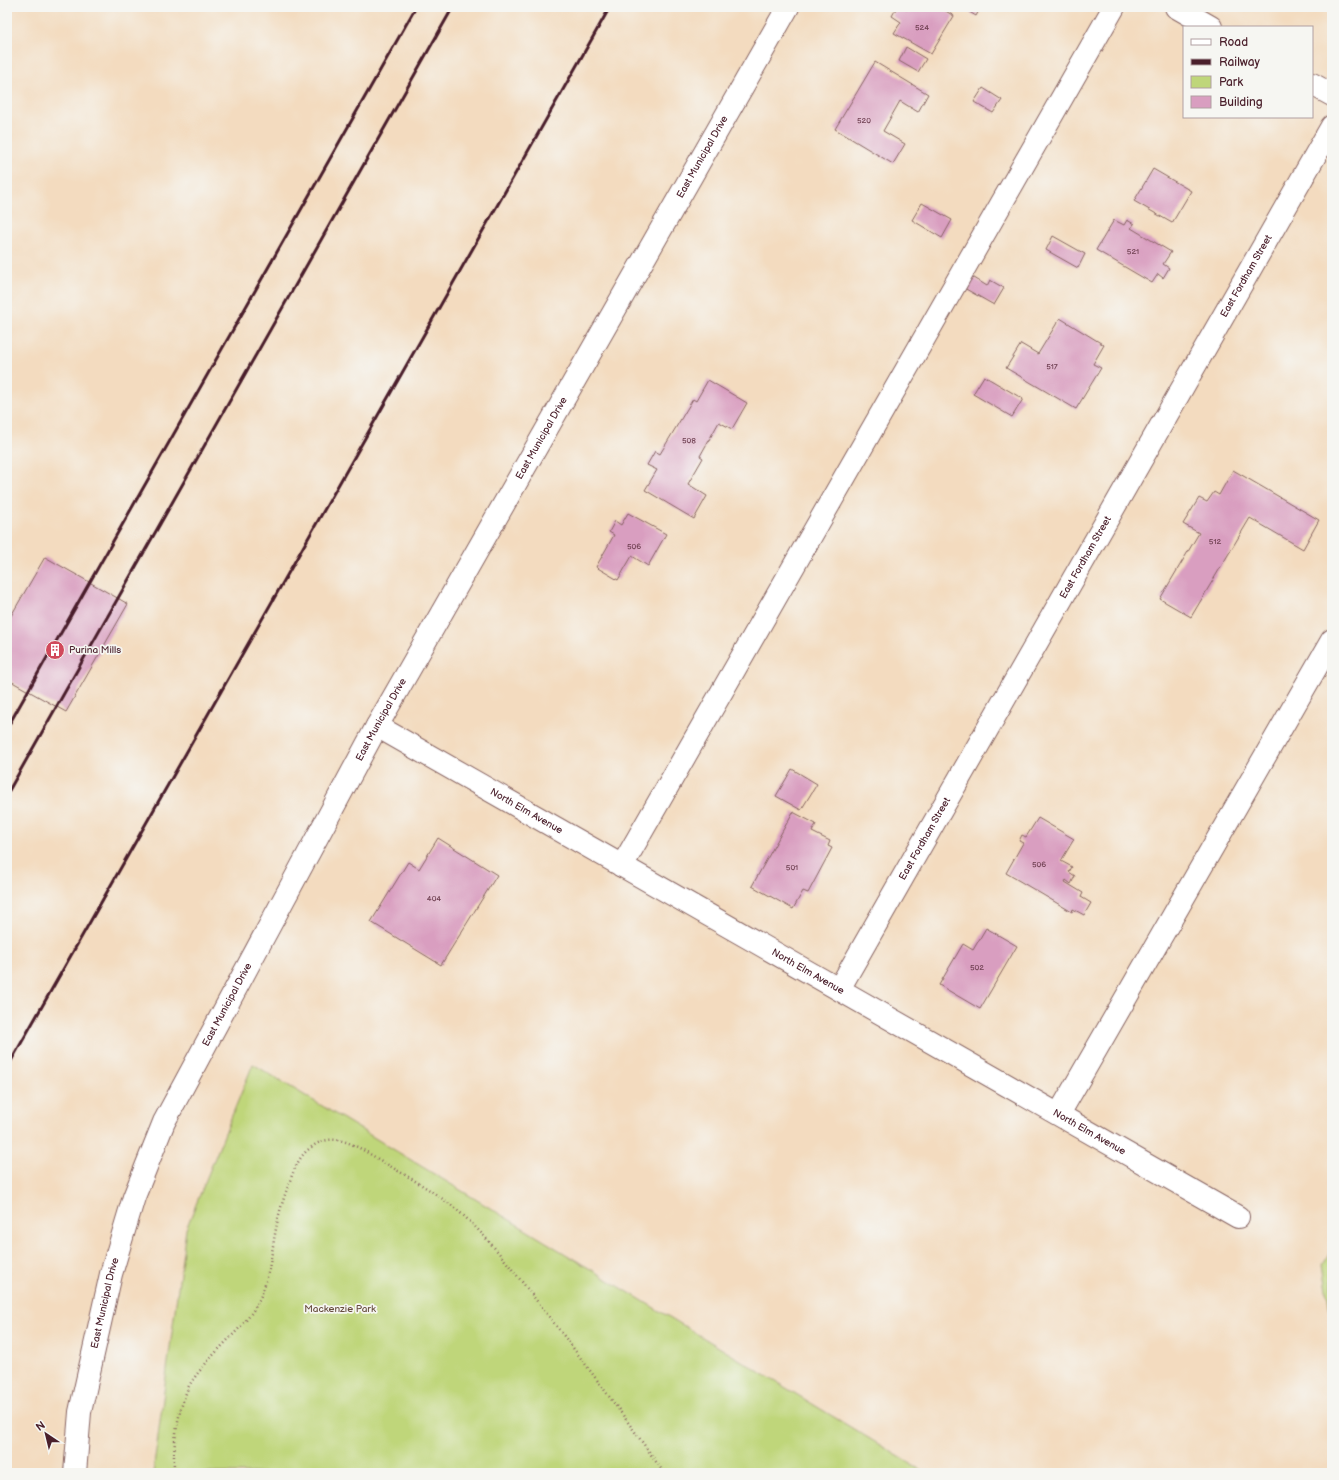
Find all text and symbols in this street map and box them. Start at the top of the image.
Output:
house number: 524 [915,23,929,32]
legend [1183,26,1313,118]
text: Road [1219,35,1248,50]
text: Railway [1219,55,1261,70]
text: Park [1219,75,1243,90]
text: Building [1219,95,1263,110]
street label: East Municipal Drive [674,114,731,200]
house number: 520 [857,116,871,125]
street label: East Fordham Street [1218,233,1275,319]
house number: 521 [1127,247,1139,256]
house number: 517 [1046,362,1058,371]
street label: East Municipal Drive [513,395,570,481]
house number: 508 [682,436,696,445]
street label: East Fordham Street [1057,514,1114,601]
house number: 512 [1209,537,1221,546]
house number: 506 [627,542,641,551]
building icon: Purina Mills [44,639,66,661]
place label: Purina Mills [69,644,121,656]
street label: East Municipal Drive [353,676,409,763]
street label: North Elm Avenue [488,786,565,837]
street label: East Fordham Street [897,795,953,882]
house number: 506 [1032,860,1046,869]
house number: 501 [786,863,798,872]
house number: 404 [427,894,441,903]
street label: North Elm Avenue [769,946,846,997]
street label: East Municipal Drive [200,961,254,1048]
house number: 502 [970,963,984,972]
street label: North Elm Avenue [1051,1107,1128,1158]
street label: East Municipal Drive [88,1256,122,1350]
park label: Mackenzie Park [304,1303,376,1315]
north arrow [26,1414,66,1454]
text: N [33,1419,48,1434]

